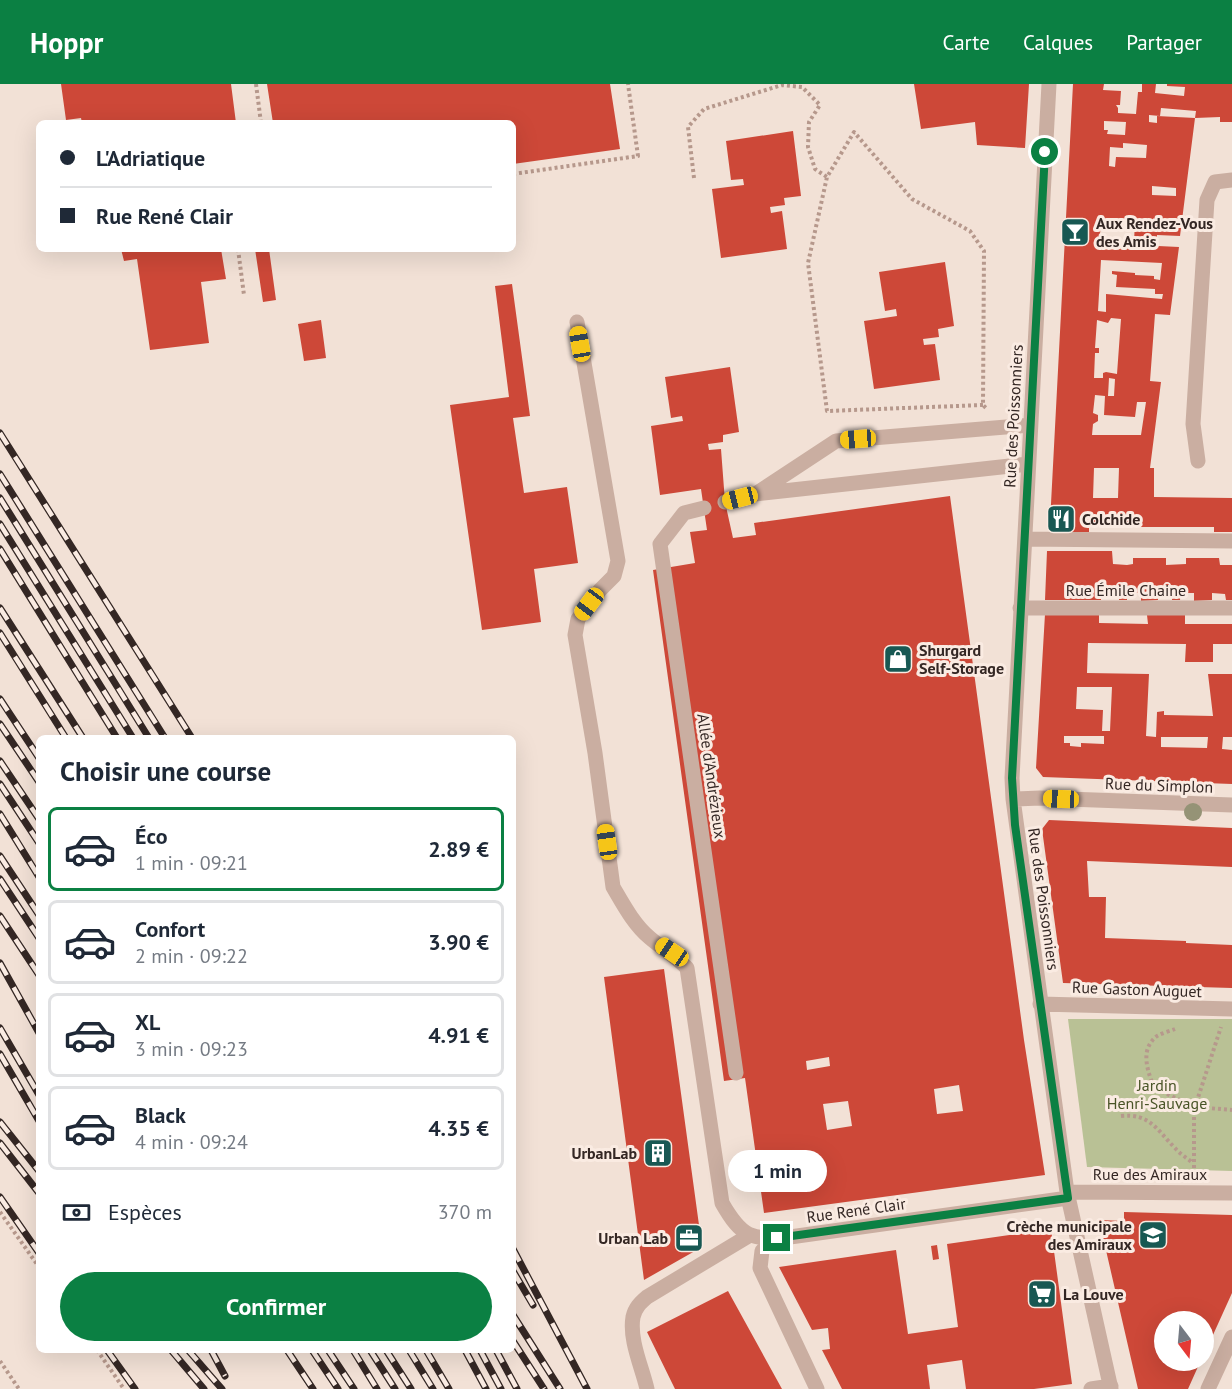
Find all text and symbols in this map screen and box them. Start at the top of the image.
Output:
text: Hoppr [30,24,103,61]
text: Carte [943,29,990,56]
text: Calques [1023,29,1093,56]
text: Partager [1126,29,1202,56]
route start [1031,138,1058,165]
text: L'Adriatique [96,144,205,172]
text: Rue René Clair [96,202,233,230]
place label: Aux Rendez-Vous des Amis [1096,213,1213,251]
bar icon: Aux Rendez-Vous des Amis [1059,216,1091,248]
car [568,325,592,363]
street label: Rue des Poissonniers [999,344,1027,488]
car [839,429,877,449]
car [720,485,760,511]
restaurant icon: Colchide [1045,503,1077,535]
place label: Colchide [1082,509,1140,529]
street label: Rue Émile Chaine [1066,580,1186,600]
car [571,584,607,624]
place label: Shurgard Self-Storage [919,640,1004,678]
shop icon: Shurgard Self-Storage [882,643,914,675]
street label: Allée d'Andrézieux [693,712,731,840]
text: Choisir une course [60,754,271,788]
street label: Rue du Simplon [1105,773,1213,797]
car [1043,789,1079,809]
icon: car [63,822,117,876]
text: Éco [135,822,167,850]
car [596,823,618,861]
street label: Rue des Poissonniers [1024,827,1064,972]
text: 2.89 € [428,835,489,863]
text: 1 min · 09:21 [135,850,248,876]
icon: car [63,915,117,969]
text: Confort [135,915,205,943]
text: 3.90 € [428,928,489,956]
car [652,934,692,970]
text: 2 min · 09:22 [135,943,248,969]
street label: Rue Gaston Auguet [1072,977,1203,1001]
icon: car [63,1008,117,1062]
text: XL [135,1008,160,1036]
text: 4.91 € [428,1021,489,1049]
text: 3 min · 09:23 [135,1036,248,1062]
park label: Jardin Henri-Sauvage [1107,1075,1207,1113]
icon: car [63,1101,117,1155]
text: Black [135,1101,186,1129]
text: 4.35 € [428,1114,489,1142]
text: 4 min · 09:24 [135,1129,248,1155]
building icon: UrbanLab [642,1137,674,1169]
place label: UrbanLab [571,1143,637,1163]
callout: 1 min [728,1151,826,1193]
text: 1 min [753,1158,802,1184]
street label: Rue des Amiraux [1093,1164,1207,1184]
street label: Rue René Clair [805,1193,907,1227]
icon: cash [60,1196,93,1229]
text: Espèces [108,1198,182,1226]
text: 370 m [438,1199,492,1225]
place label: Crèche municipale des Amiraux [1007,1216,1133,1254]
school or university icon: Crèche municipale des Amiraux [1137,1219,1169,1251]
office icon: Urban Lab [673,1222,705,1254]
route end [763,1224,790,1251]
place label: Urban Lab [598,1228,668,1248]
button: Confirmer [60,1272,492,1341]
supermarket icon: La Louve [1026,1278,1058,1310]
place label: La Louve [1063,1284,1124,1304]
north arrow [1154,1311,1214,1371]
map controls [1154,1311,1214,1371]

